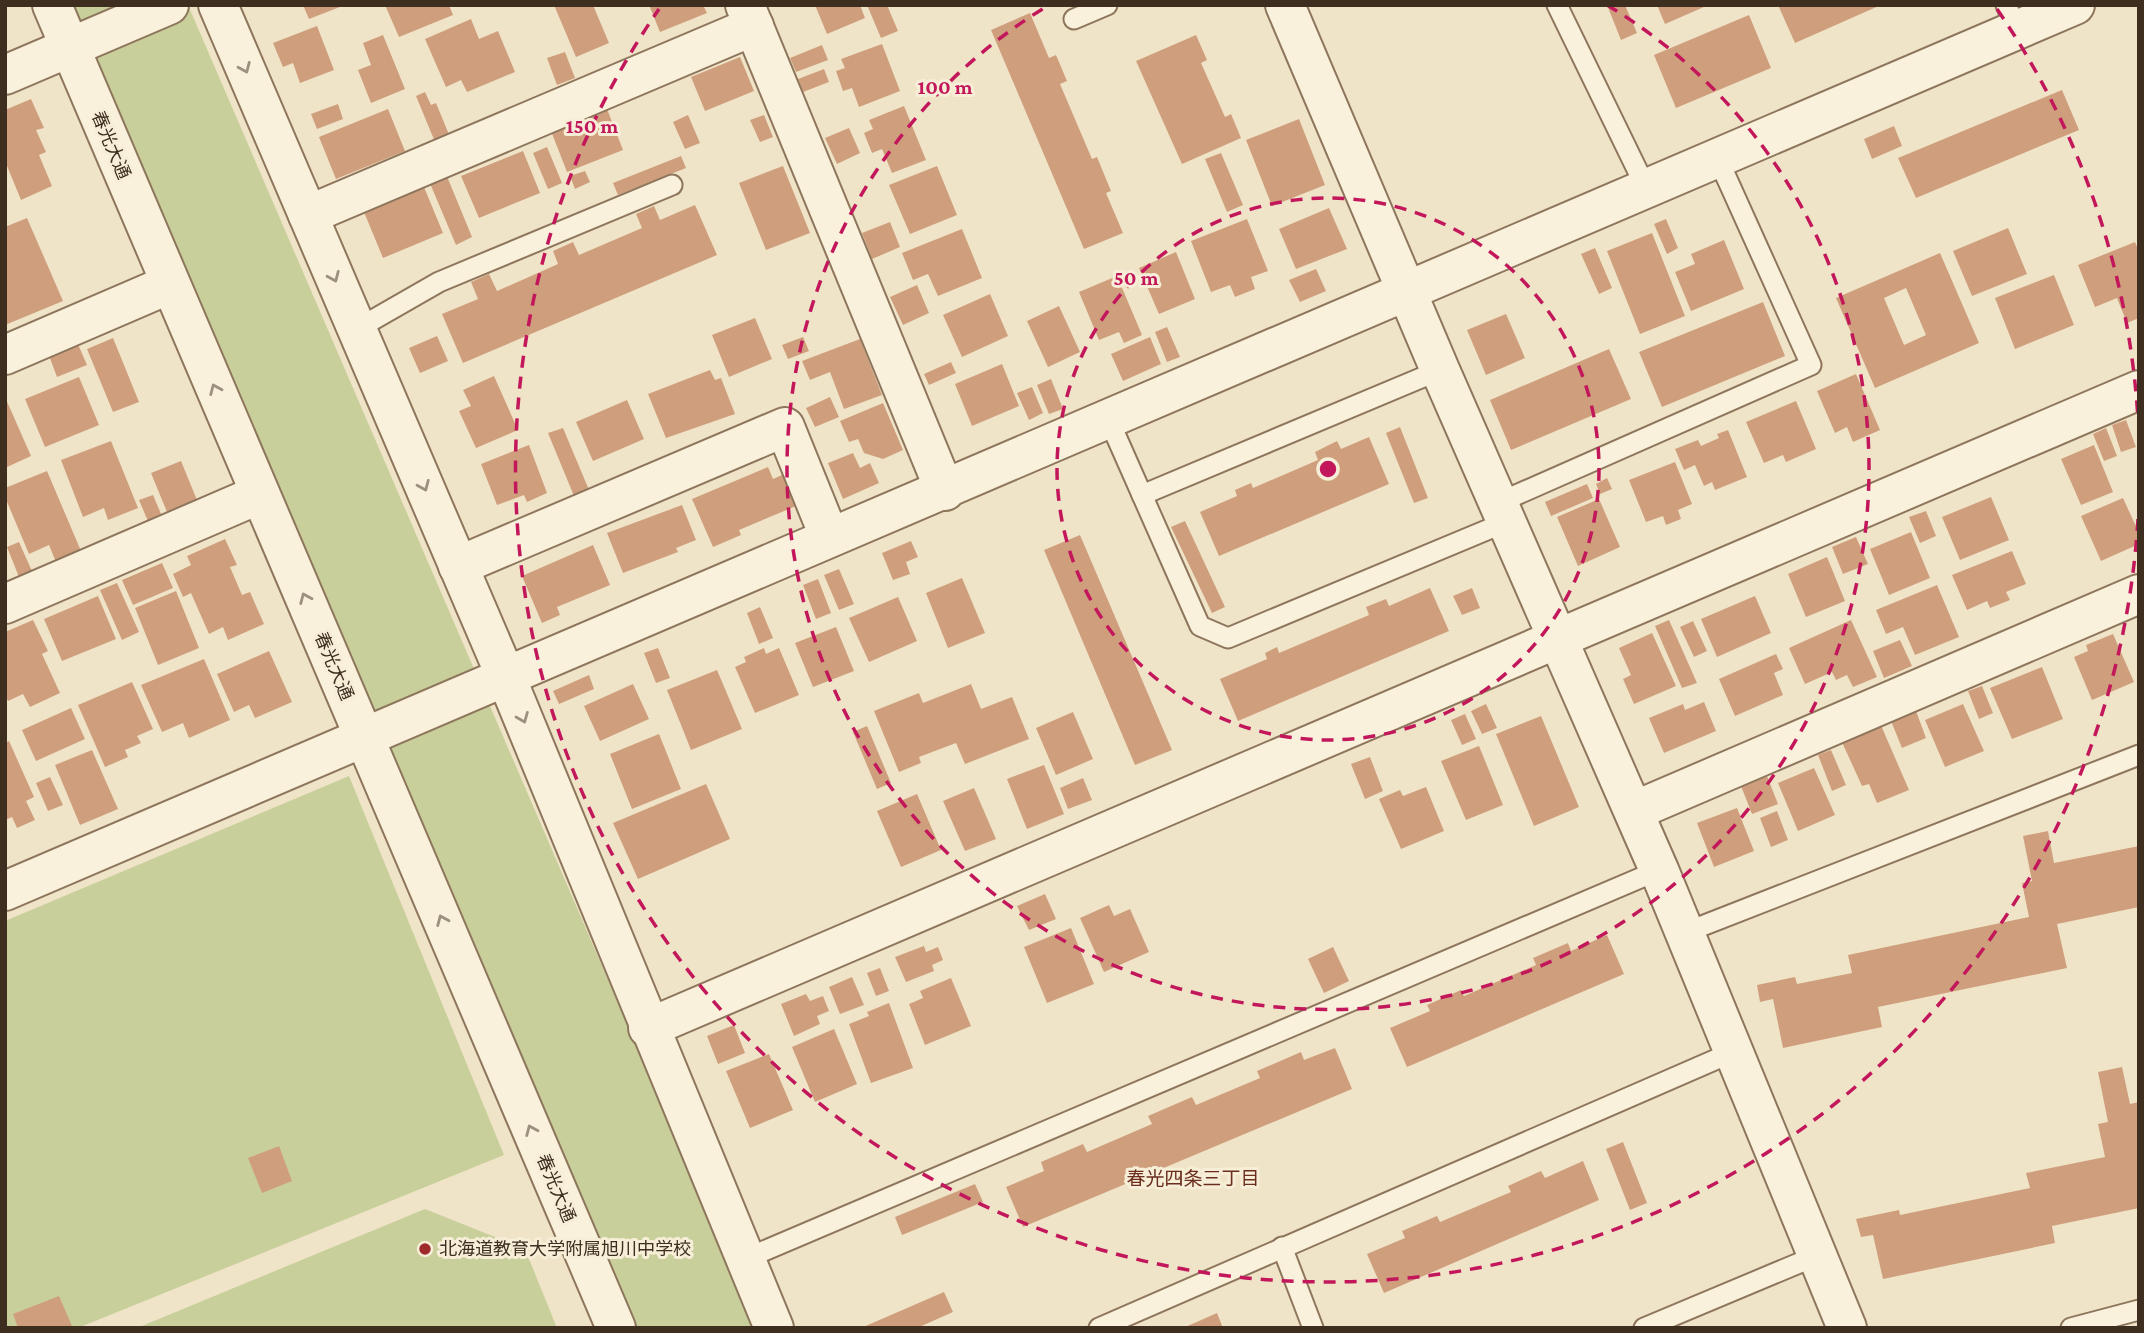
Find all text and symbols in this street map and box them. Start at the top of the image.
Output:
one-way arrow [237,61,251,73]
text: 100 m [917,75,973,99]
street label: 春光大通 [88,108,134,182]
text: 150 m [566,114,619,138]
text: 50 m [1114,266,1159,290]
one-way arrow [326,270,340,282]
one-way arrow [209,384,223,397]
centre of rings [1316,457,1340,481]
one-way arrow [416,479,430,491]
one-way arrow [299,593,313,606]
street label: 春光大通 [311,629,357,703]
one-way arrow [514,711,528,723]
one-way arrow [436,915,450,928]
one-way arrow [525,1124,539,1137]
street label: 春光大通 [533,1151,579,1225]
district label: 春光四条三丁目 [1126,1168,1260,1189]
place label: 北海道教育大学附属旭川中学校 [439,1239,691,1259]
marker: 北海道教育大学附属旭川中学校 [417,1241,433,1257]

